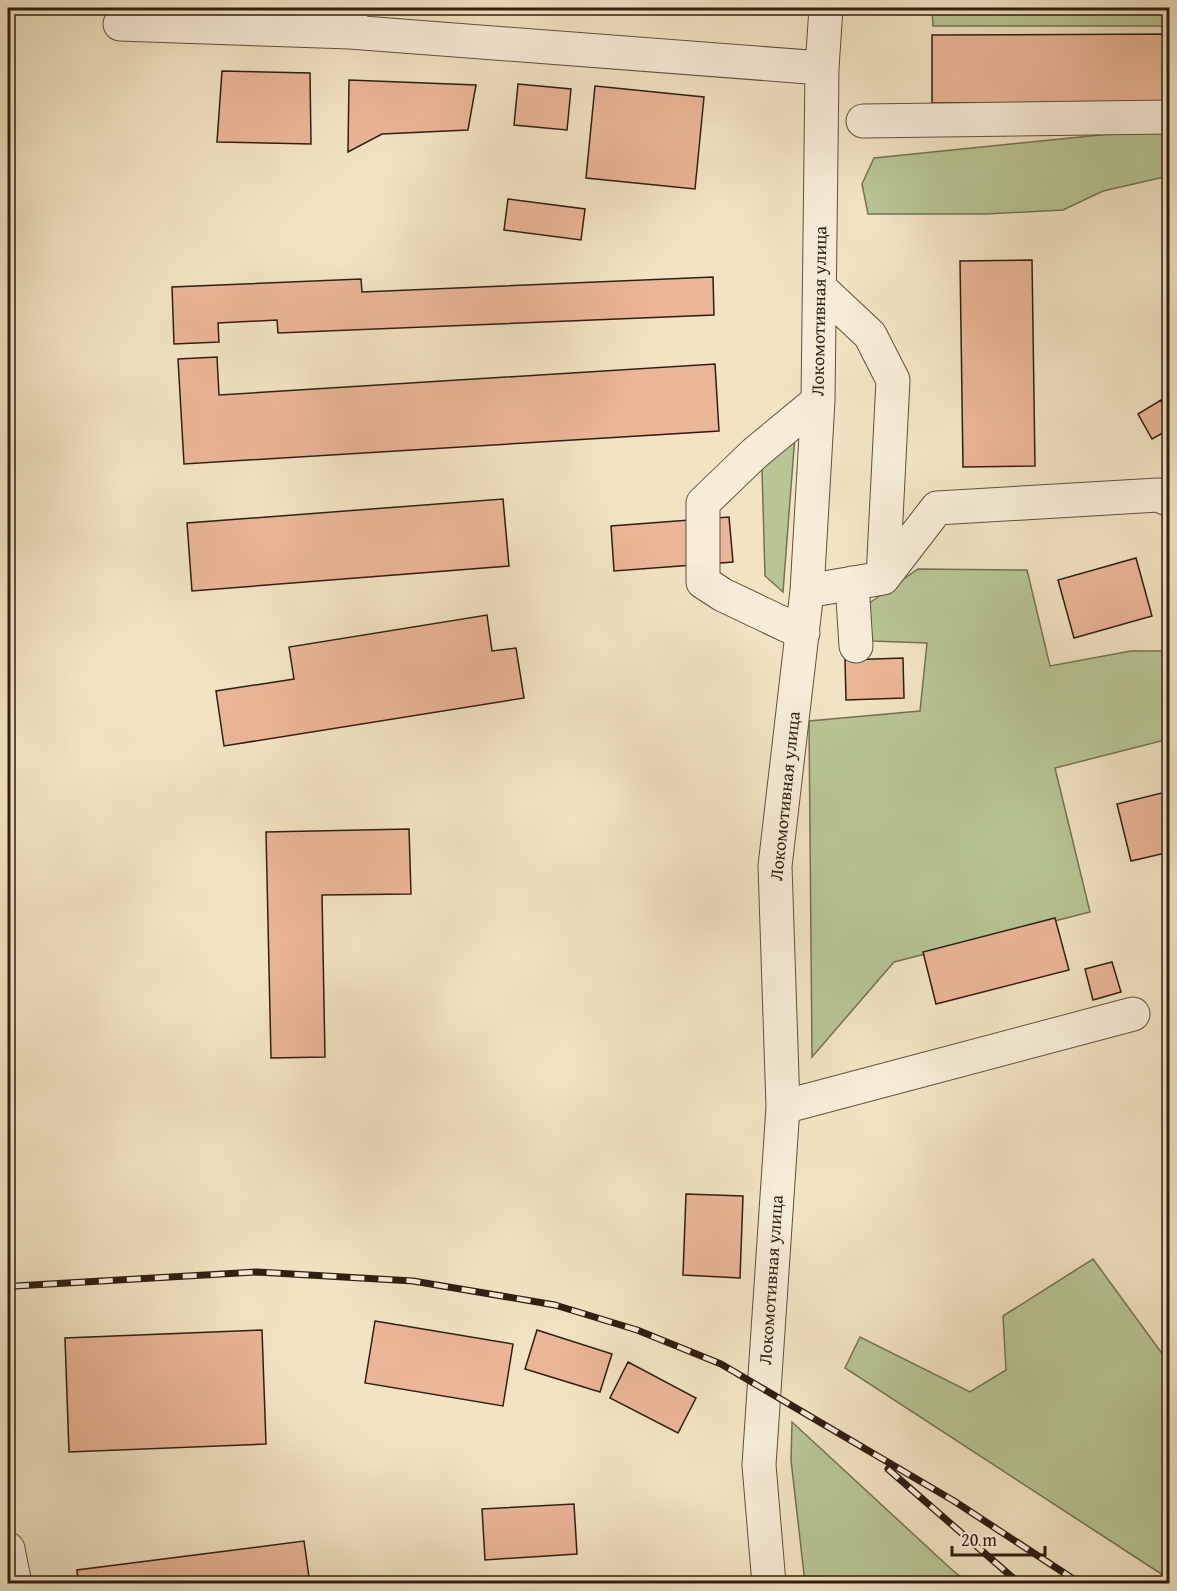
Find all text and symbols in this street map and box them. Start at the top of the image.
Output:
street label: Локомотивная улица [804,225,833,396]
street label: Локомотивная улица [762,710,807,882]
street label: Локомотивная улица [751,1194,790,1366]
scale bar [952,1519,1045,1557]
text: 20 m [961,1526,997,1553]

